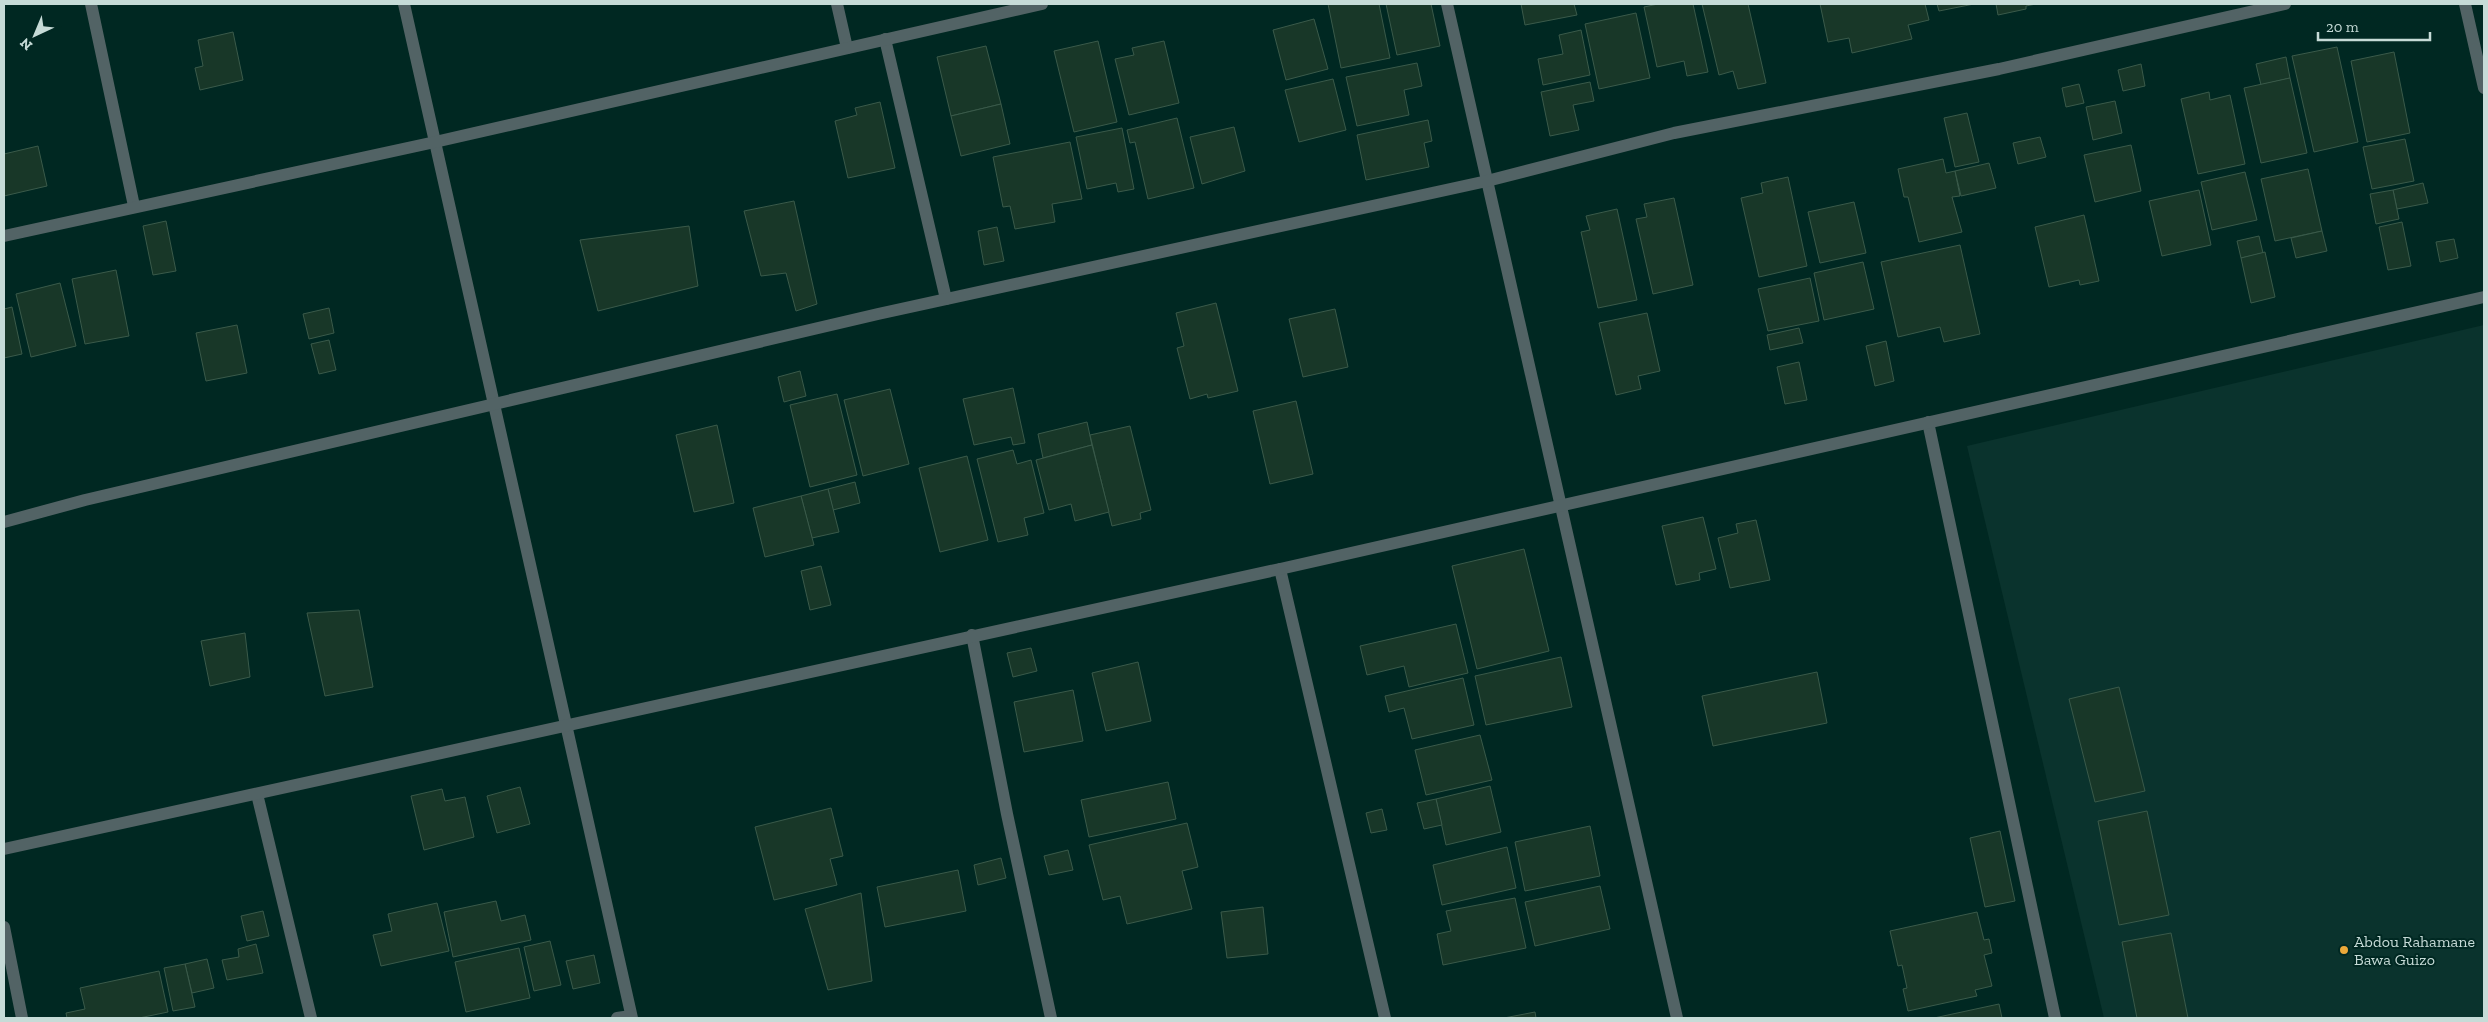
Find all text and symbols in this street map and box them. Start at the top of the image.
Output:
north arrow [10,10,60,60]
scale bar [2318,10,2430,42]
text: 20 m [2326,18,2359,36]
text: N [16,34,36,54]
place label: Abdou Rahamane Bawa Guizo [2354,932,2475,969]
marker: Abdou Rahamane Bawa Guizo [2338,944,2350,956]

